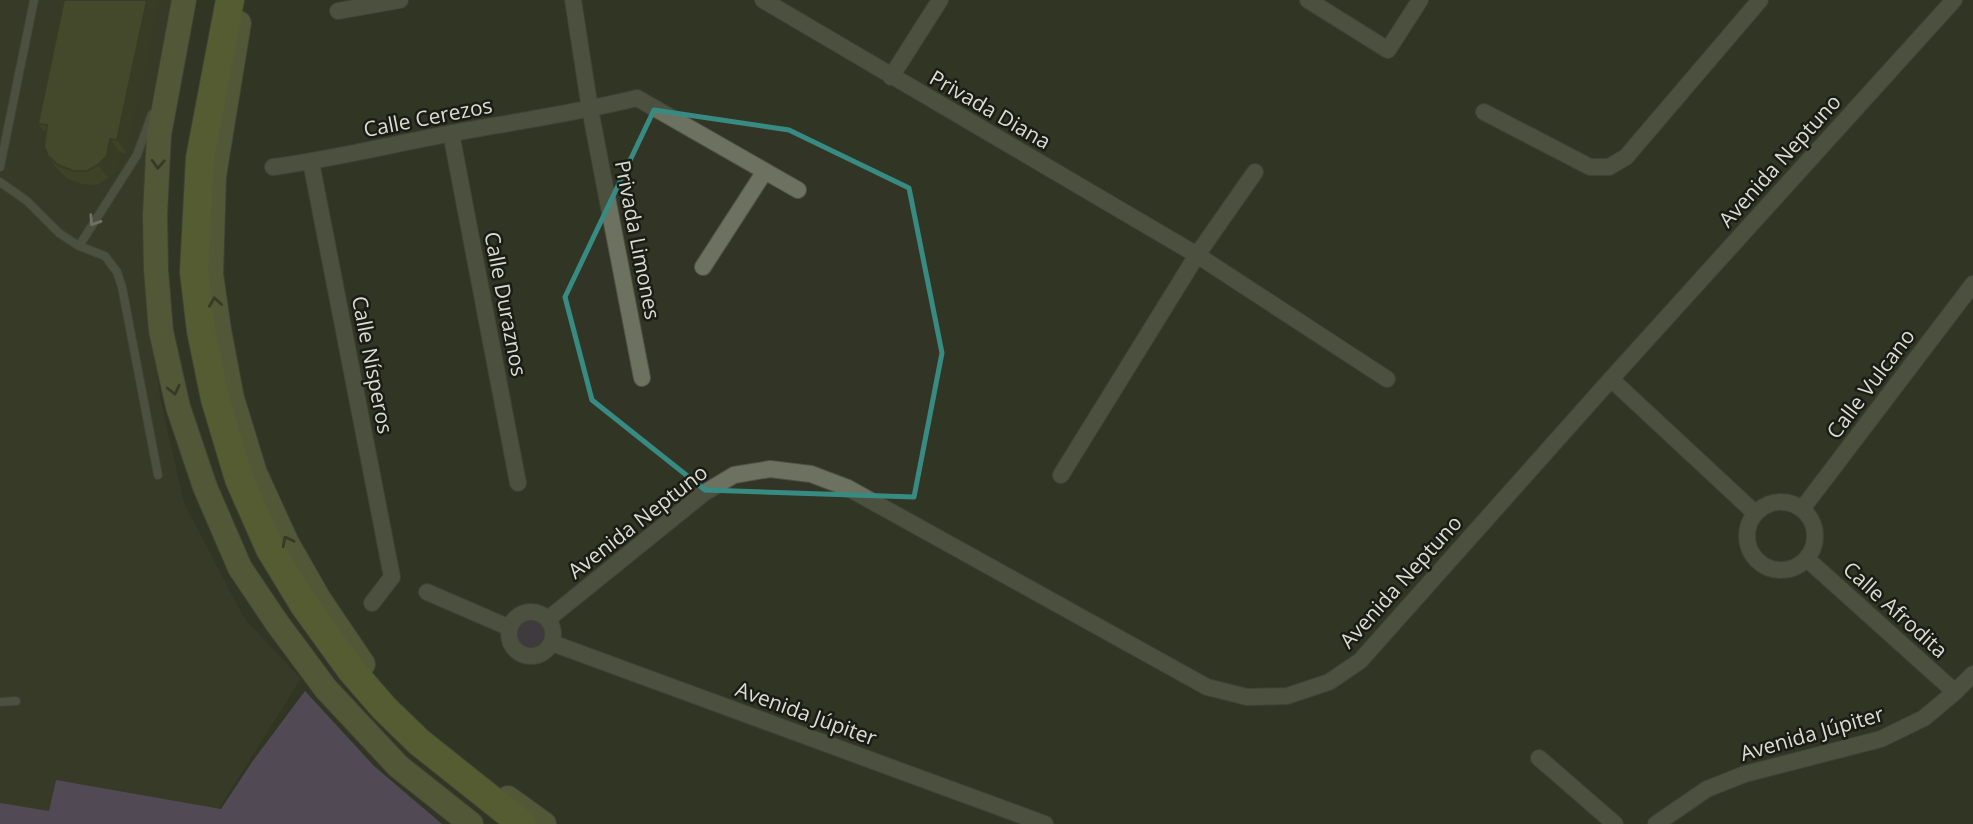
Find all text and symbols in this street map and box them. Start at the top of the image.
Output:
street label: Privada Diana [925,63,1056,155]
street label: Avenida Neptuno [1712,88,1847,233]
street label: Calle Cerezos [361,91,495,143]
street label: Privada Limones [609,158,667,322]
one-way arrow [150,159,165,170]
one-way arrow [90,213,103,226]
street label: Calle Duraznos [478,229,534,378]
street label: Calle Nísperos [346,294,400,436]
one-way arrow [208,296,223,307]
street label: Calle Vulcano [1820,323,1921,444]
one-way arrow [166,383,181,395]
street label: Avenida Neptuno [562,458,713,585]
street label: Avenida Neptuno [1333,509,1468,654]
one-way arrow [282,536,296,548]
street label: Calle Afrodita [1837,555,1954,664]
street label: Avenida Júpiter [732,675,881,752]
street label: Avenida Júpiter [1737,699,1887,767]

